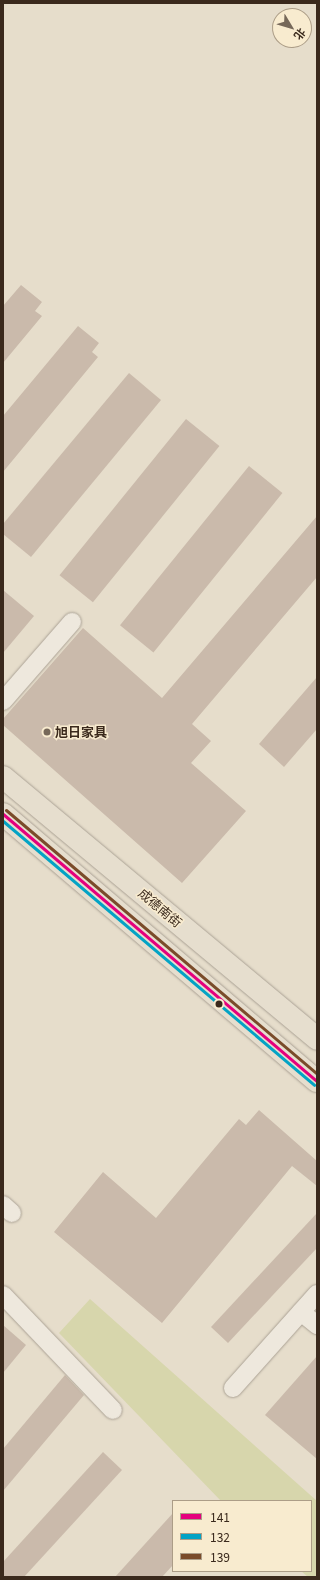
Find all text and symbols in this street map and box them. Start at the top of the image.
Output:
north arrow [272,8,312,48]
text: 北 [291,26,310,44]
place label: 旭日家具 [55,724,107,740]
marker: 旭日家具 [42,727,52,737]
street label: 成德南街 [135,885,185,931]
unlabelled marker [214,999,224,1009]
legend [172,1500,312,1572]
text: 141 [210,1508,230,1525]
text: 132 [210,1528,230,1545]
text: 139 [210,1548,230,1565]

